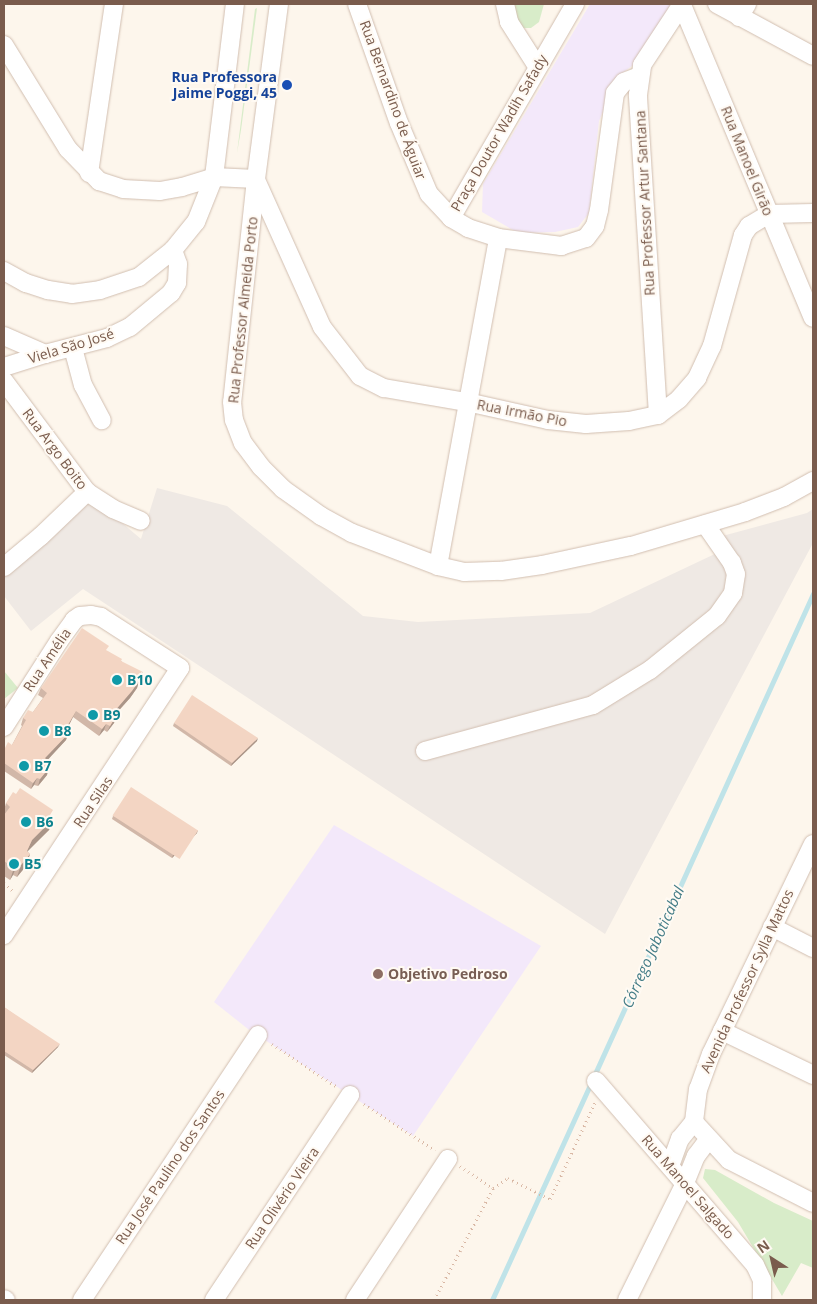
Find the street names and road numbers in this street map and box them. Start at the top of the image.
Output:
street label: Rua Bernardino de Águiar [356,18,430,182]
street label: Praça Doutor Wadih Safady [447,51,551,215]
street label: Rua Manoel Girão [717,104,777,218]
street label: Rua Professor Artur Santana [632,110,658,296]
street label: Rua Professor Almeida Porto [225,216,261,404]
street label: Viela São José [26,325,116,367]
street label: Rua Irmão Pio [476,396,568,430]
street label: Rua Argo Boito [19,405,91,493]
street label: Rua Amélia [20,625,74,695]
street label: Rua Silas [70,773,116,831]
street label: Avenida Professor Sylla Mattos [697,887,797,1075]
street label: Rua José Paulino dos Santos [112,1086,228,1248]
street label: Rua Manoel Salgado [638,1132,738,1242]
street label: Rua Olivério Vieira [242,1144,322,1252]

